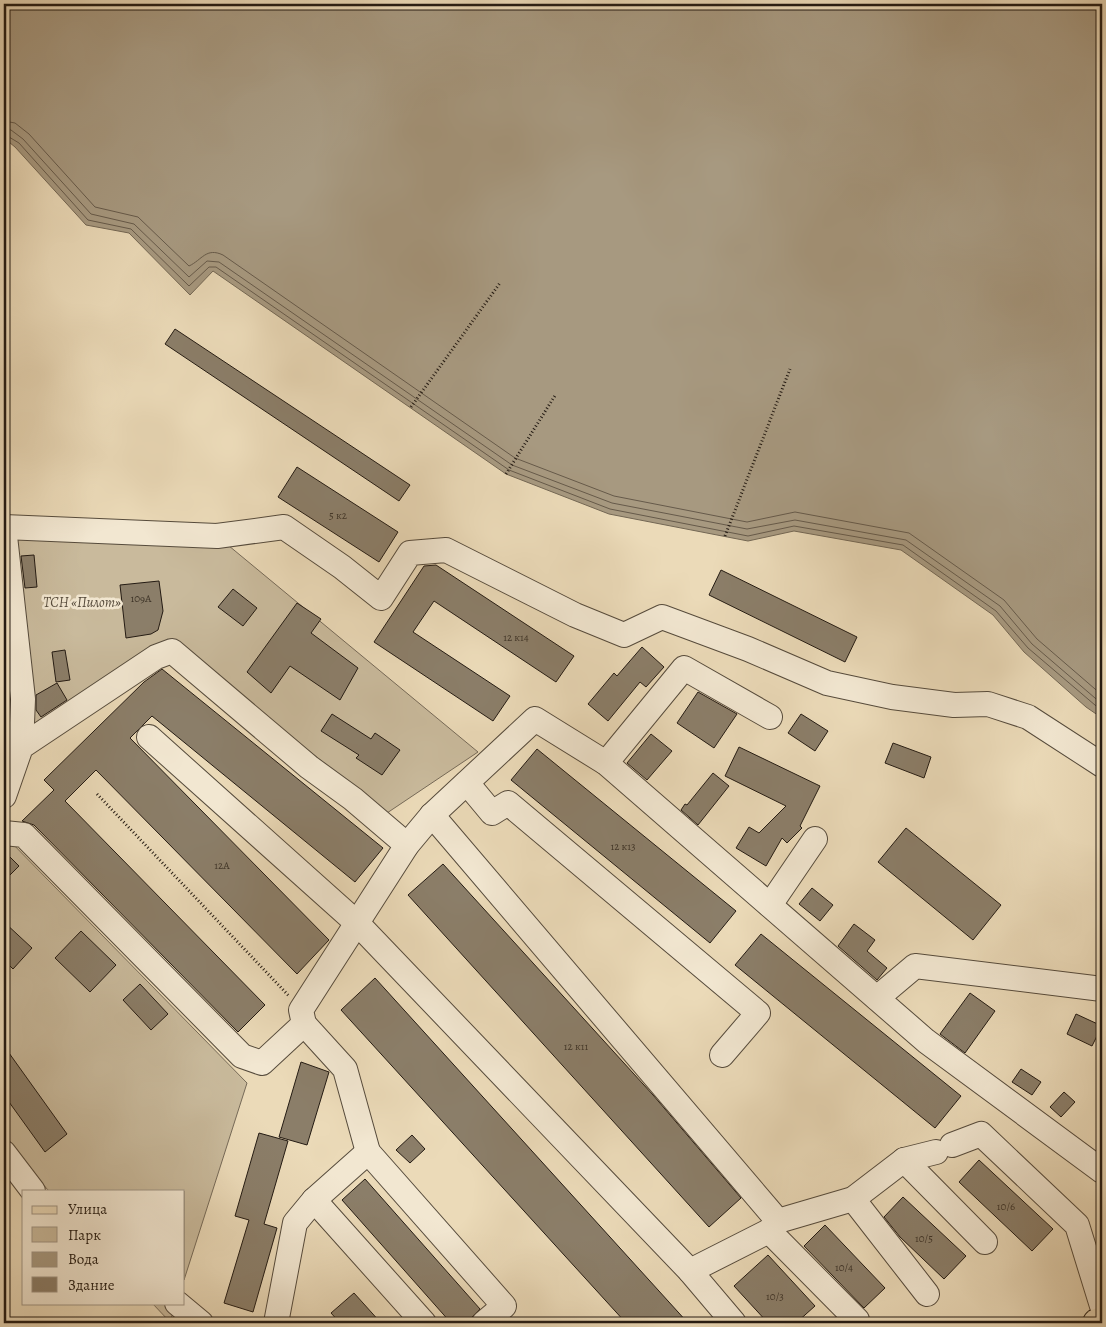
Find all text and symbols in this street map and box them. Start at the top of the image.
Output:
house number: 5 к2 [329,508,347,523]
house number: 109А [130,591,152,606]
park label: ТСН «Пилот» [43,593,121,612]
house number: 12 к14 [503,630,529,645]
house number: 12 к13 [610,839,636,854]
house number: 12А [214,858,230,873]
house number: 12 к11 [564,1039,588,1054]
legend [22,1190,185,1304]
text: Улица [68,1199,107,1219]
house number: 10/6 [997,1199,1015,1214]
text: Парк [68,1225,101,1245]
house number: 10/5 [915,1231,933,1246]
text: Вода [68,1249,99,1269]
house number: 10/4 [835,1260,853,1275]
text: Здание [68,1275,115,1295]
house number: 10/3 [766,1289,784,1304]

